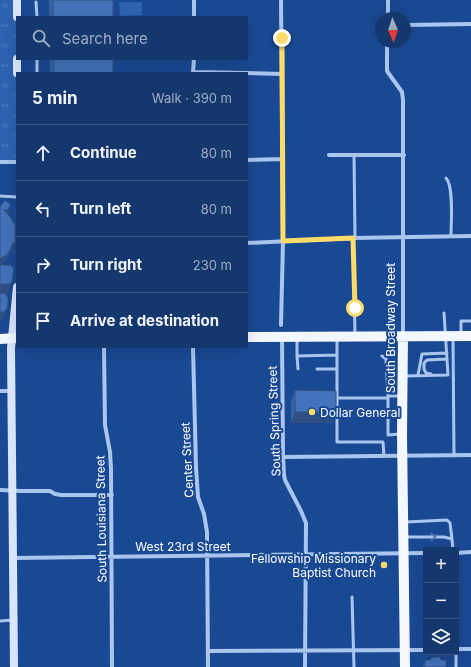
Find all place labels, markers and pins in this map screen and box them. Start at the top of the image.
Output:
place label: Dollar General [320,405,401,420]
marker: Dollar General [307,407,317,417]
place label: Fellowship Missionary Baptist Church [251,551,376,580]
marker: Fellowship Missionary Baptist Church [379,560,389,570]

